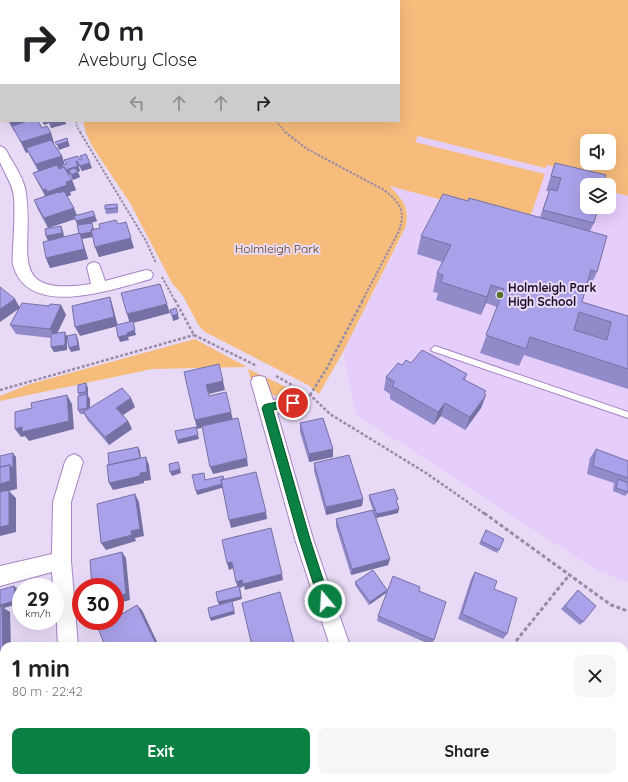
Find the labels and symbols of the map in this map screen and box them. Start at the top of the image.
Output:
park label: Holmleigh Park [235,241,319,256]
place label: Holmleigh Park High School [508,280,596,309]
marker: Holmleigh Park High School [495,290,505,300]
pin [276,386,310,420]
speed limit sign: 30 [72,578,124,630]
position arrow [304,580,346,622]

